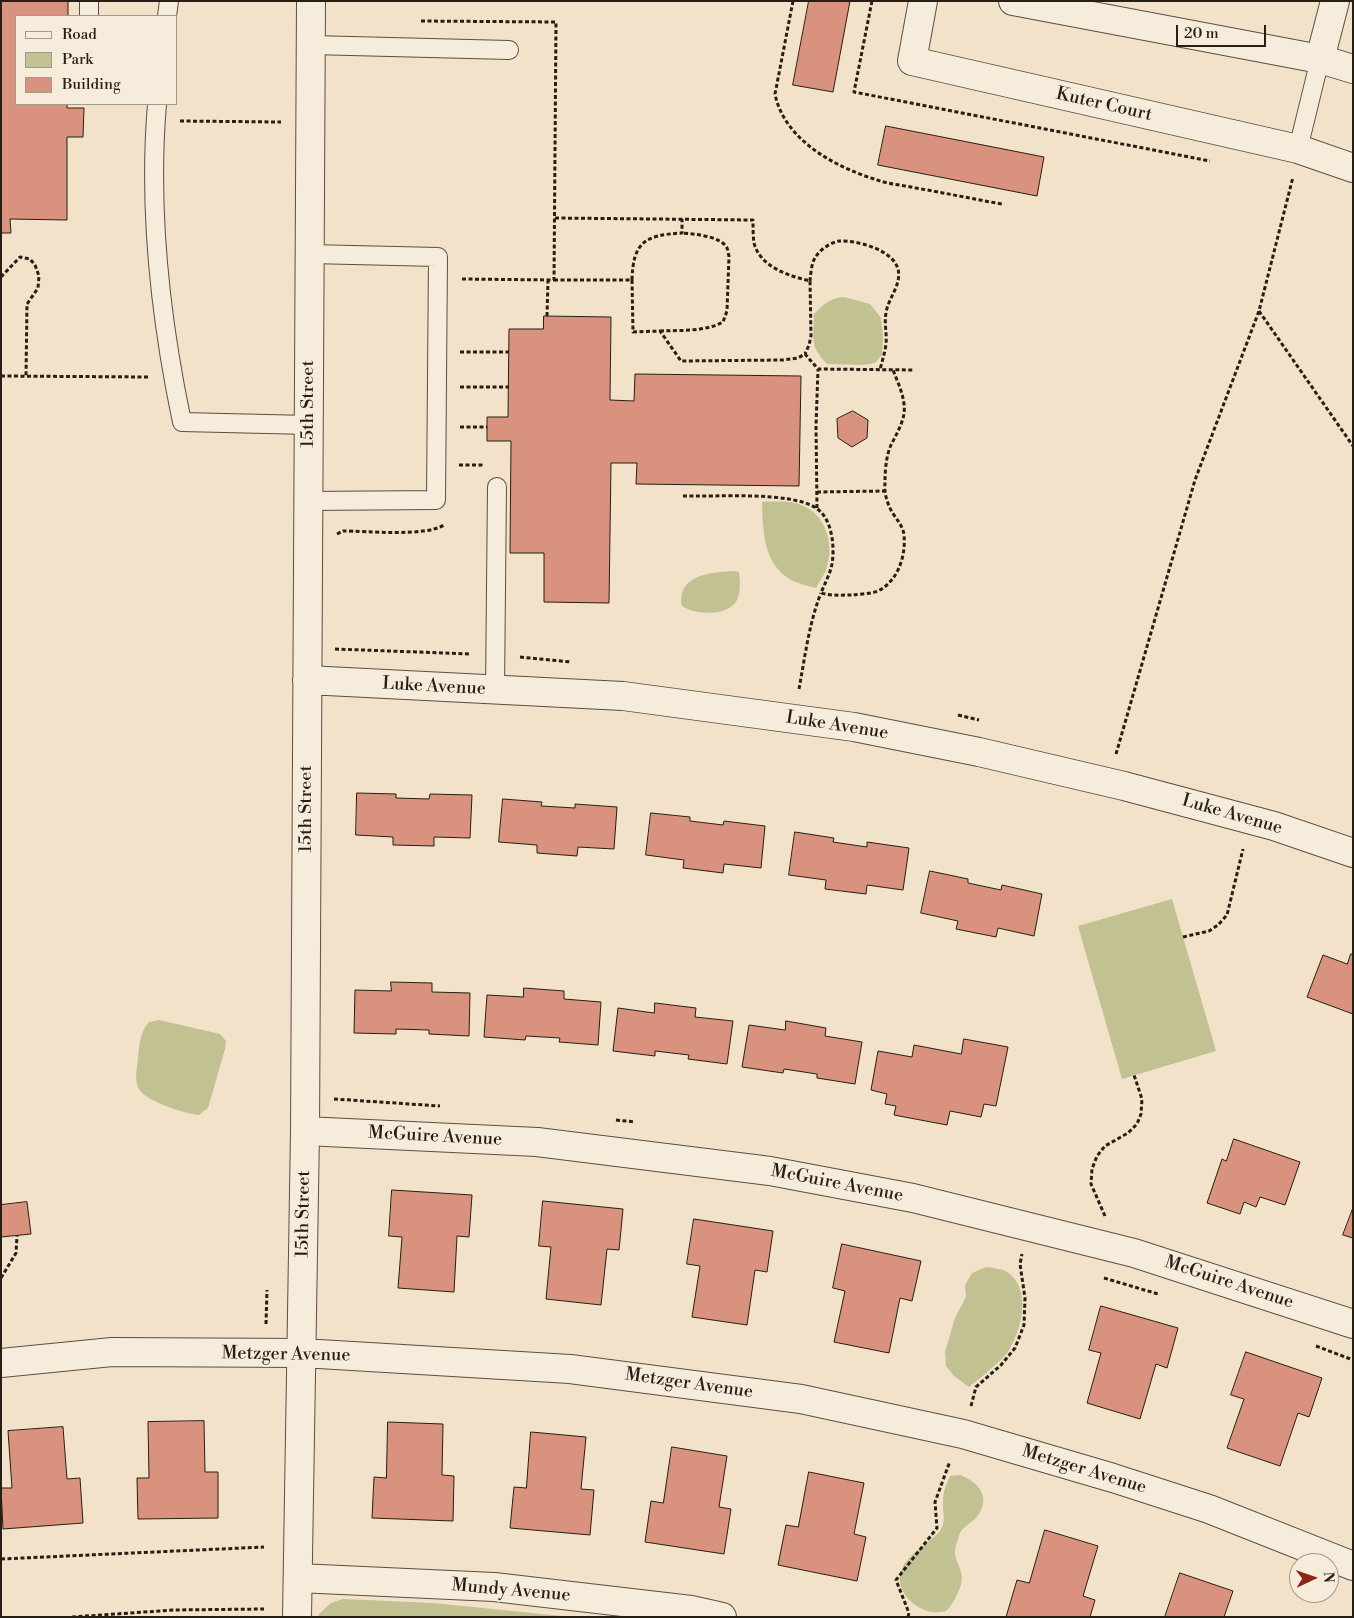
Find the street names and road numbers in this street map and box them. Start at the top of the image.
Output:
street label: Kuter Court [1054,83,1154,127]
street label: 15th Street [298,360,320,448]
street label: Luke Avenue [382,674,486,700]
street label: Luke Avenue [784,707,890,745]
street label: 15th Street [296,765,318,853]
street label: Luke Avenue [1179,790,1285,840]
street label: McGuire Avenue [367,1123,503,1151]
street label: McGuire Avenue [769,1161,905,1207]
street label: 15th Street [292,1170,316,1258]
street label: McGuire Avenue [1162,1252,1296,1314]
street label: Metzger Avenue [221,1343,351,1367]
street label: Metzger Avenue [624,1364,754,1404]
street label: Metzger Avenue [1019,1441,1149,1499]
street label: Mundy Avenue [451,1575,571,1607]

